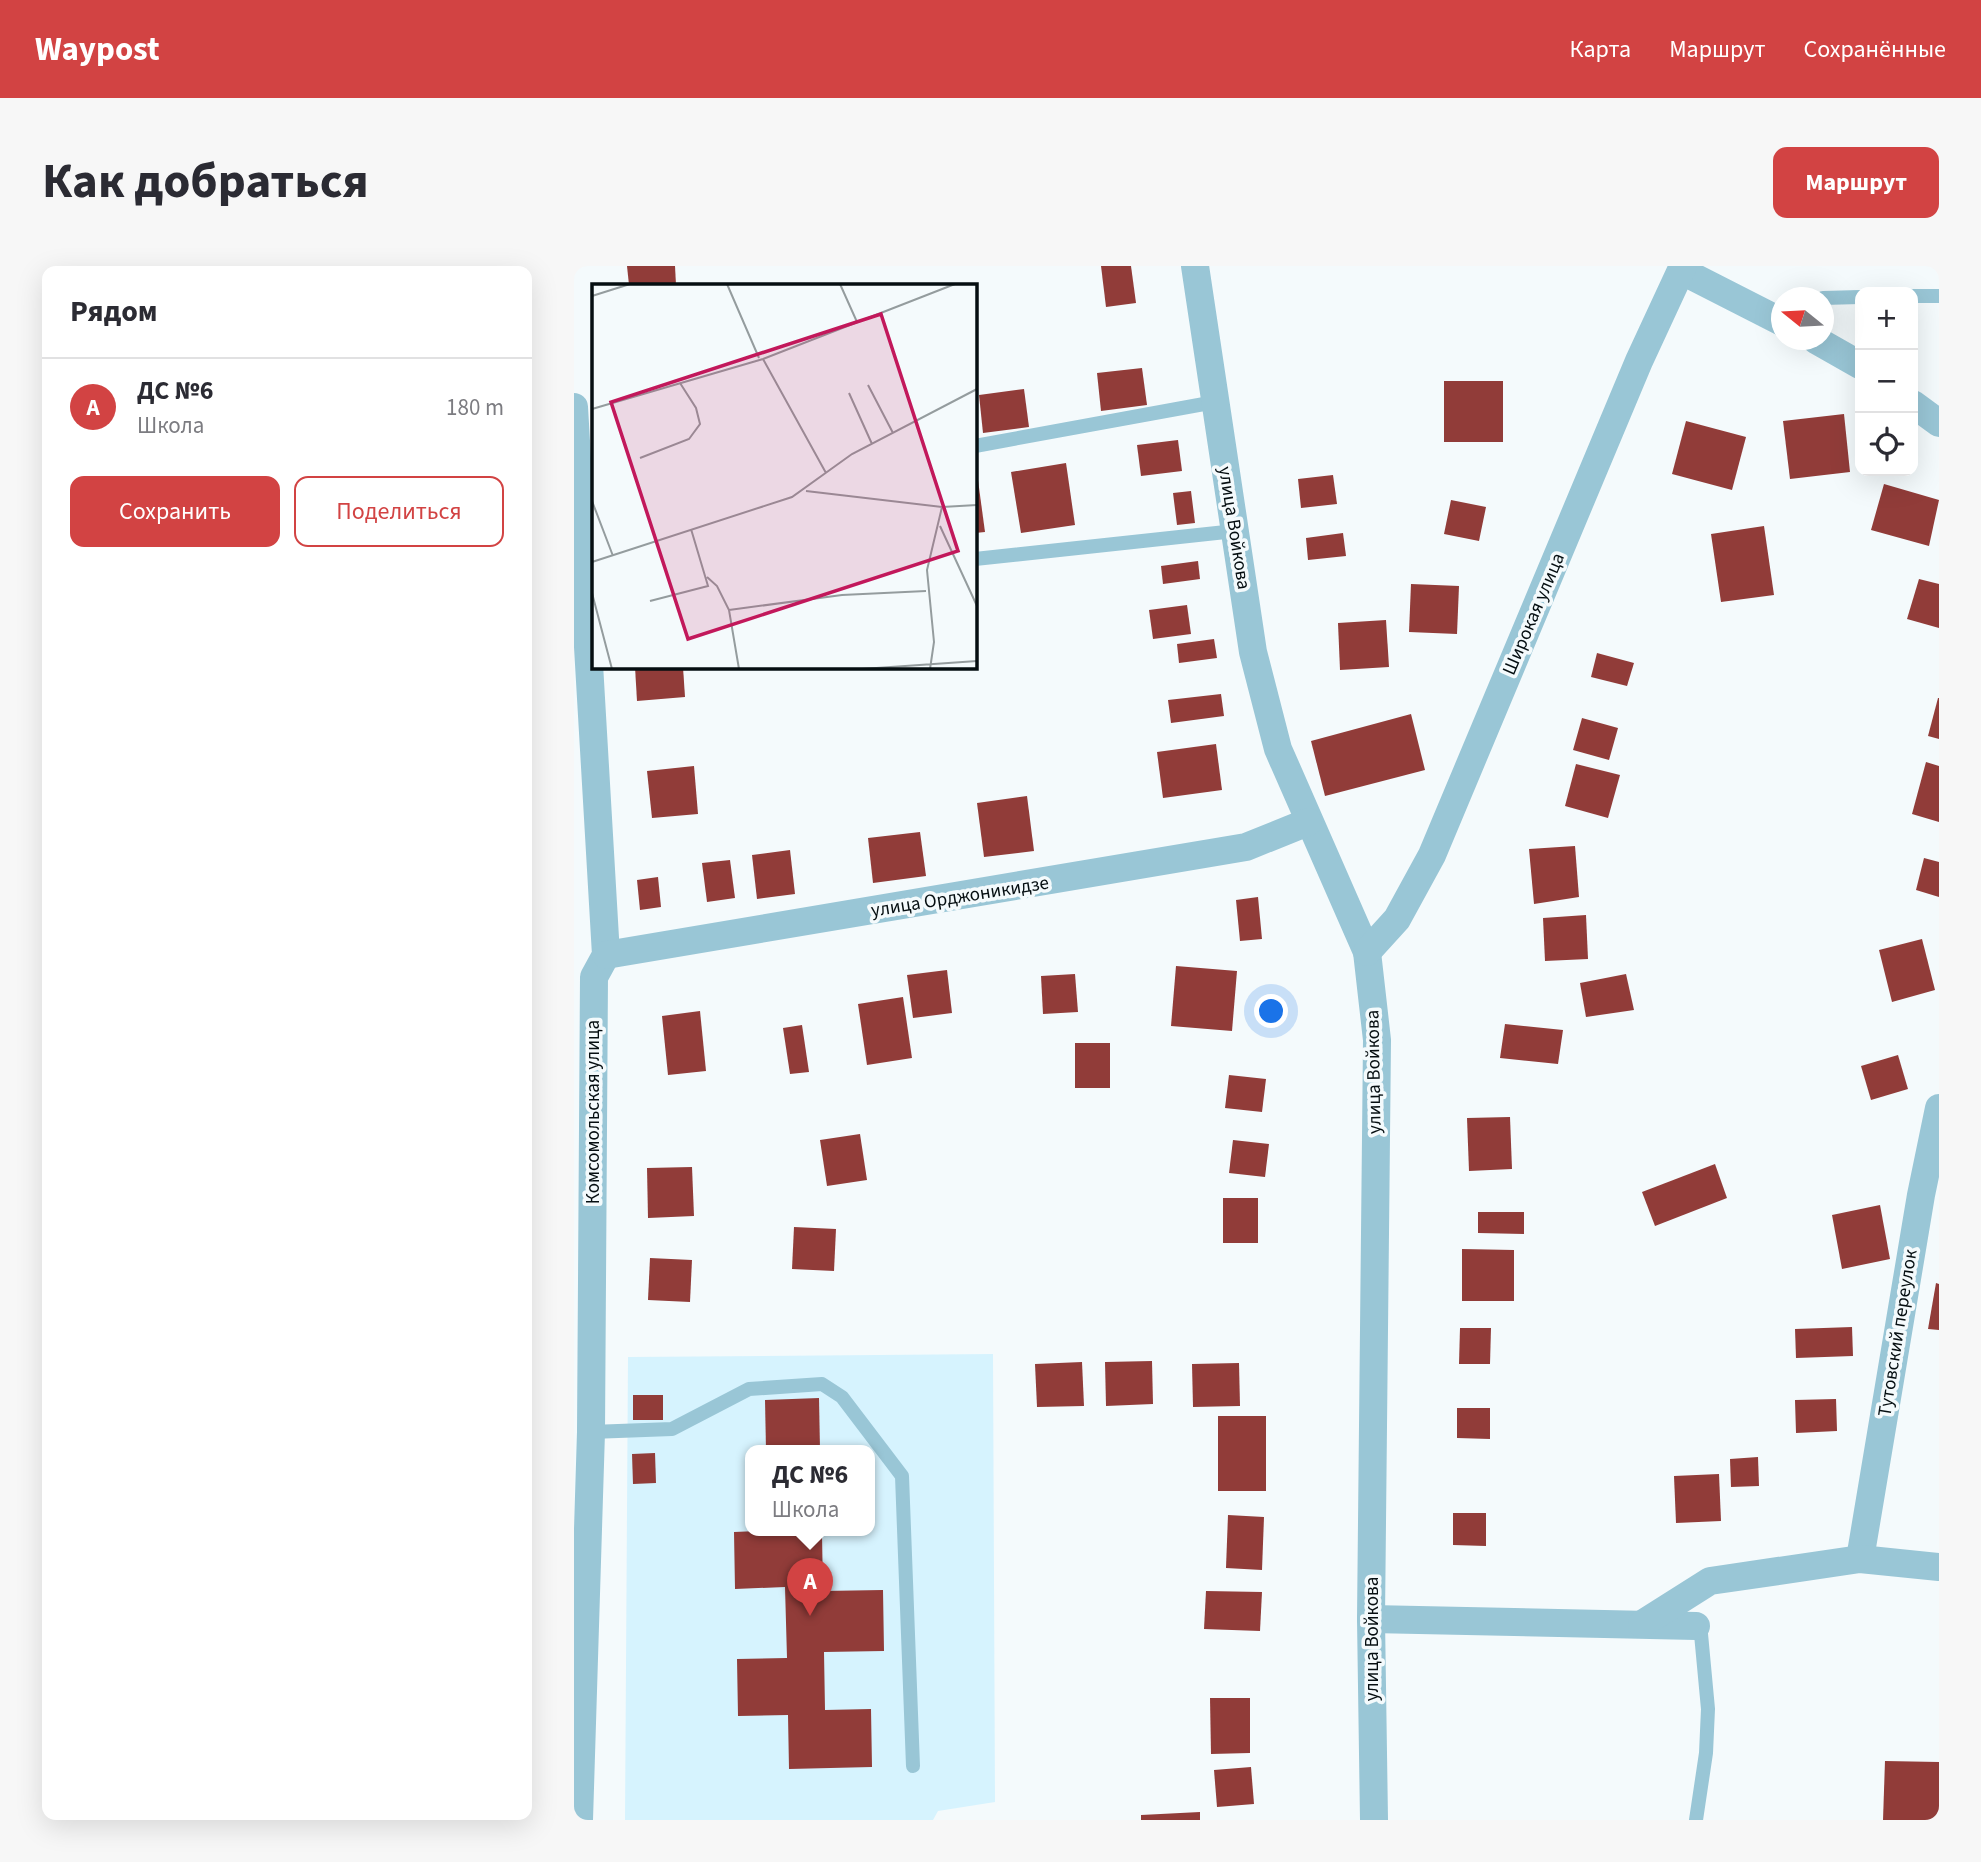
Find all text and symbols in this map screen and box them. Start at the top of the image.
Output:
text: Waypost [35,26,160,73]
text: Карта [1570,32,1631,67]
text: Маршрут [1669,32,1765,67]
text: Сохранённые [1803,32,1946,67]
text: Как добраться [42,147,369,217]
button: Маршрут [1773,147,1939,218]
inset map [592,284,976,668]
north arrow [1771,287,1834,350]
map controls [1855,287,1918,476]
button: + [1855,287,1918,350]
text: Рядом [70,290,158,333]
button: − [1855,350,1918,413]
text: ДС №6 [137,372,213,409]
text: A [86,391,100,424]
text: 180 m [446,391,504,424]
text: Школа [137,409,204,442]
button: locate [1855,413,1918,476]
street label: улица Войкова [1211,464,1257,592]
button: Сохранить [70,476,280,547]
button: Поделиться [294,476,504,547]
street label: Широкая улица [1496,549,1572,679]
street label: улица Орджоникидзе [869,870,1051,924]
your location [1254,994,1288,1028]
street label: улица Войкова [1359,1010,1389,1134]
street label: Комсомольская улица [580,1020,607,1204]
street label: Тутовский переулок [1871,1247,1925,1418]
popup [745,1445,875,1536]
text: ДС №6 [772,1456,848,1493]
text: Школа [772,1493,839,1526]
pin: A [787,1558,833,1616]
street label: улица Войкова [1359,1577,1386,1701]

